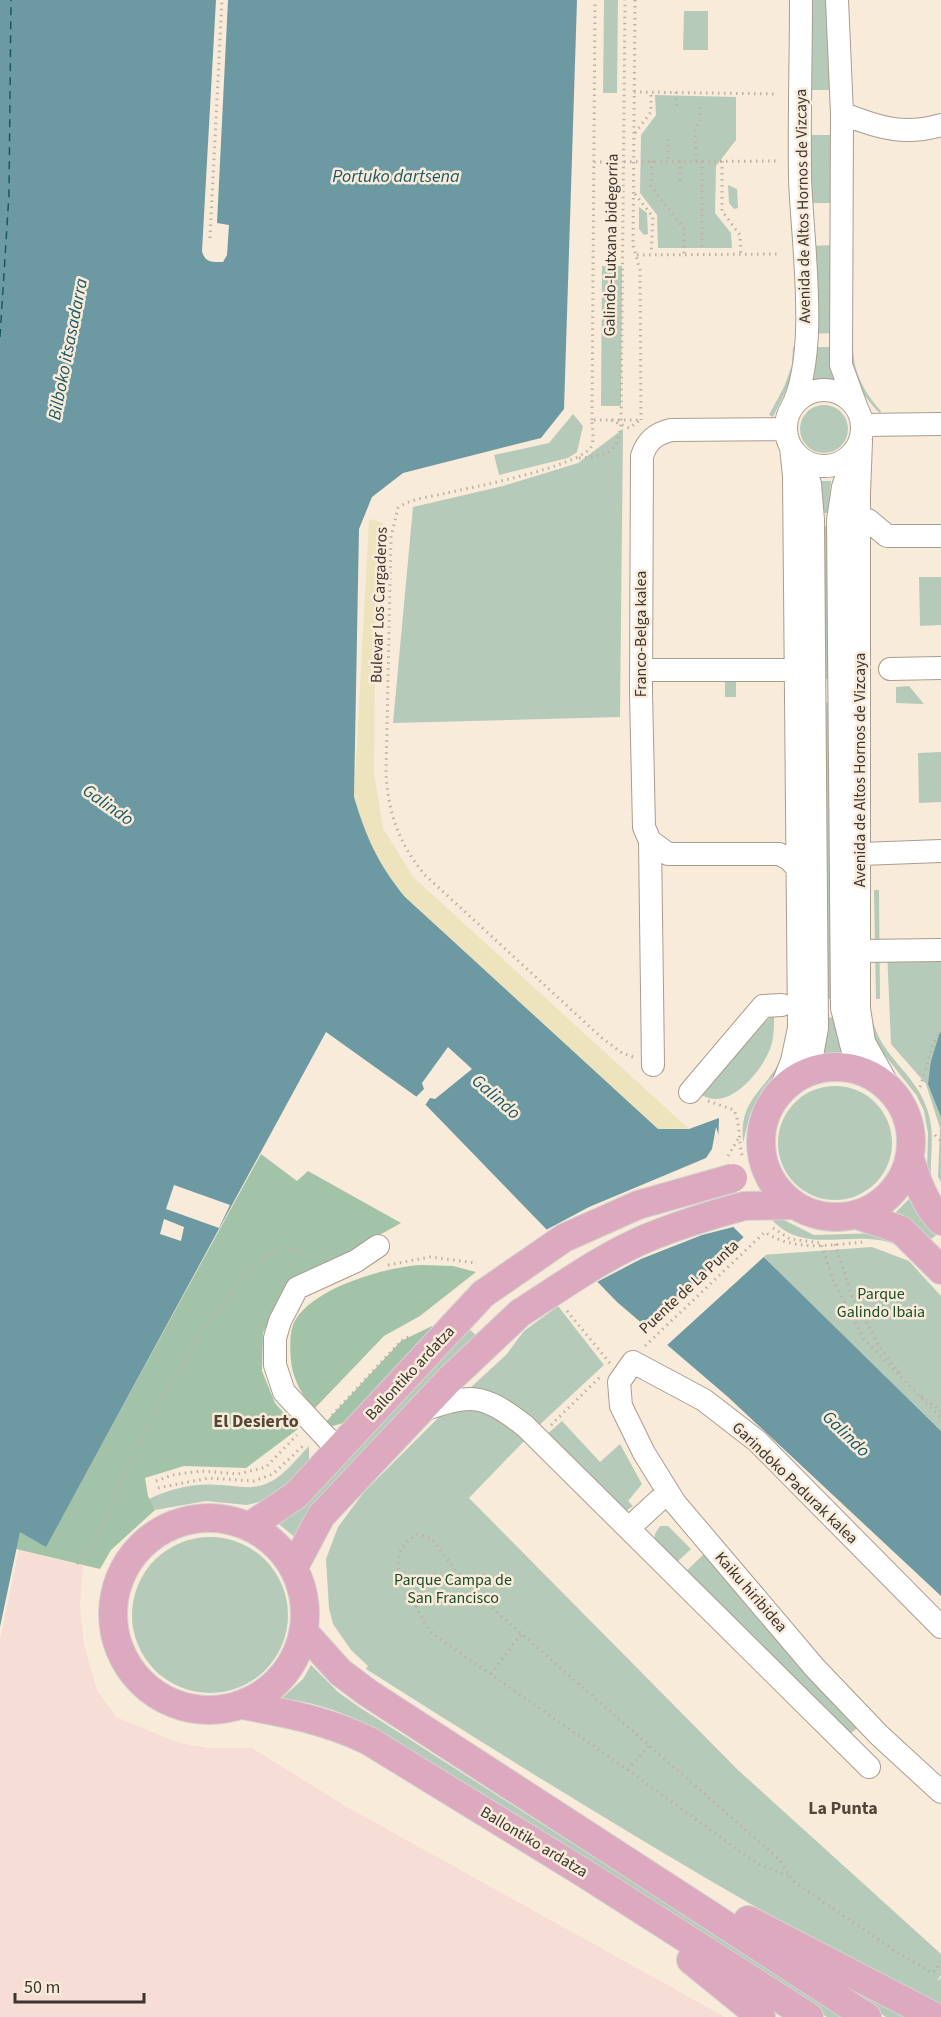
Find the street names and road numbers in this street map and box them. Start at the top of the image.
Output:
street label: Avenida de Altos Hornos de Vizcaya [790,89,816,323]
street label: Galindo-Lutxana bidegorria [598,153,624,337]
street label: Bulevar Los Cargaderos [365,526,393,684]
street label: Franco-Belga kalea [630,571,652,697]
street label: Avenida de Altos Hornos de Vizcaya [849,653,871,887]
street label: Puente de La Punta [634,1235,744,1339]
street label: Ballontiko ardatza [360,1321,460,1425]
street label: Garindoko Padurak kalea [727,1417,863,1549]
street label: Kaiku hiribidea [710,1547,792,1637]
street label: Ballontiko ardatza [476,1801,592,1883]

